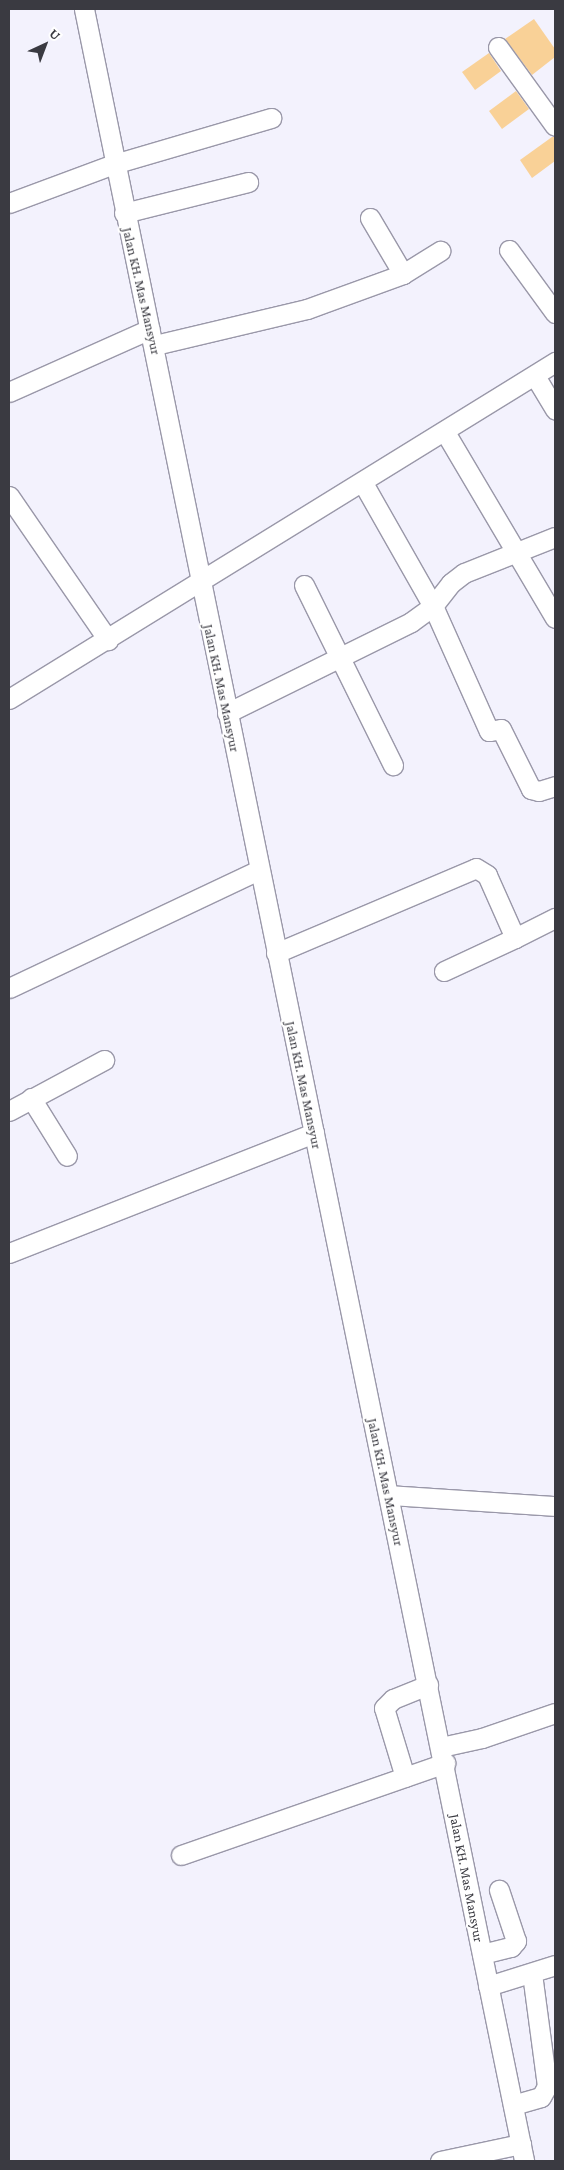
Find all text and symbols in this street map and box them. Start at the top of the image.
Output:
north arrow [20,20,70,70]
text: U [46,25,64,43]
street label: Jalan KH. Mas Mansyur [119,226,165,356]
street label: Jalan KH. Mas Mansyur [200,623,244,753]
street label: Jalan KH. Mas Mansyur [282,1020,326,1150]
street label: Jalan KH. Mas Mansyur [364,1417,408,1547]
street label: Jalan KH. Mas Mansyur [446,1813,488,1943]

